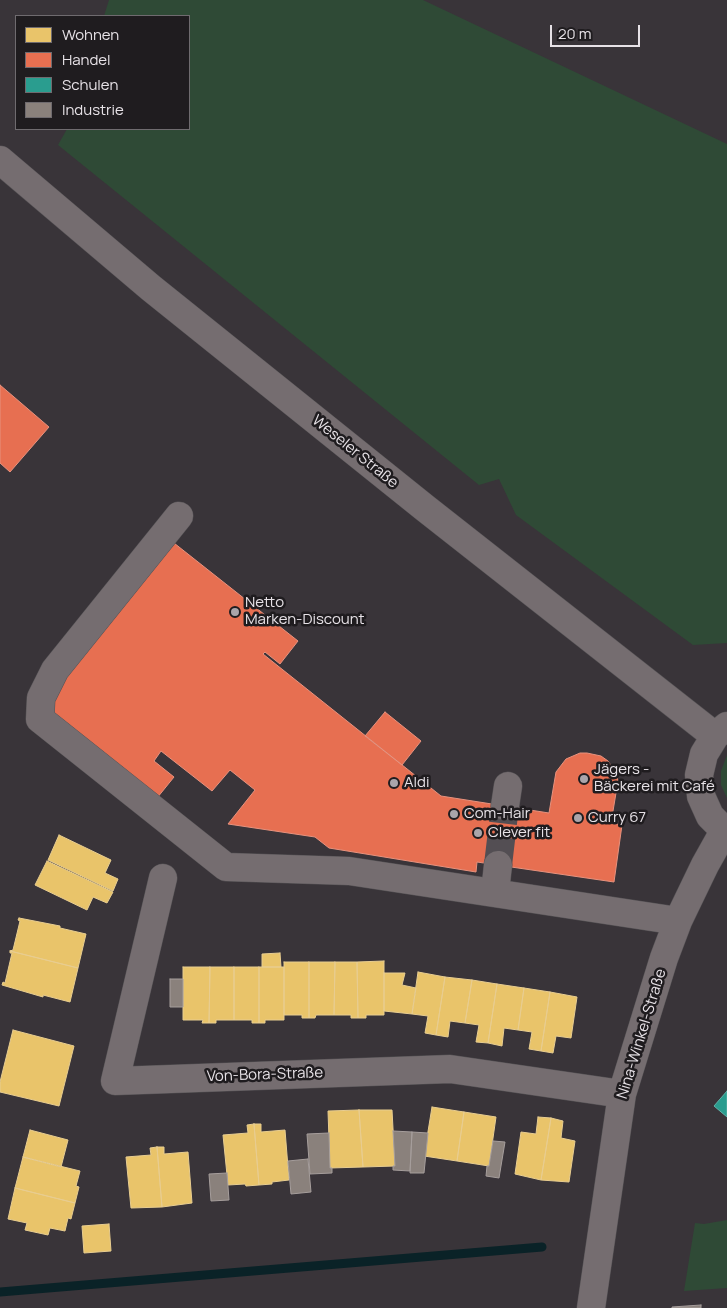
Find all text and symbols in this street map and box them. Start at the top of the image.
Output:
legend [15,15,190,130]
scale bar [552,15,642,47]
text: 20 m [558,23,591,44]
text: Wohnen [62,24,119,45]
text: Handel [62,49,111,70]
text: Schulen [62,74,118,95]
text: Industrie [62,99,124,120]
street label: Weseler Straße [308,412,402,492]
place label: Netto Marken-Discount [245,594,365,629]
marker: Netto Marken-Discount [229,606,241,618]
place label: Jägers - Bäckerei mit Café [594,761,715,796]
marker: Jägers - Bäckerei mit Café [578,773,590,785]
place label: Aldi [404,774,429,792]
marker: Aldi [388,777,400,789]
place label: Com-Hair [464,805,530,823]
marker: Com-Hair [448,808,460,820]
place label: Curry 67 [588,809,646,827]
marker: Curry 67 [572,812,584,824]
place label: Clever fit [488,824,550,842]
marker: Clever fit [472,827,484,839]
street label: Nina-Winkel-Straße [614,967,670,1101]
street label: Von-Bora-Straße [206,1064,324,1086]

